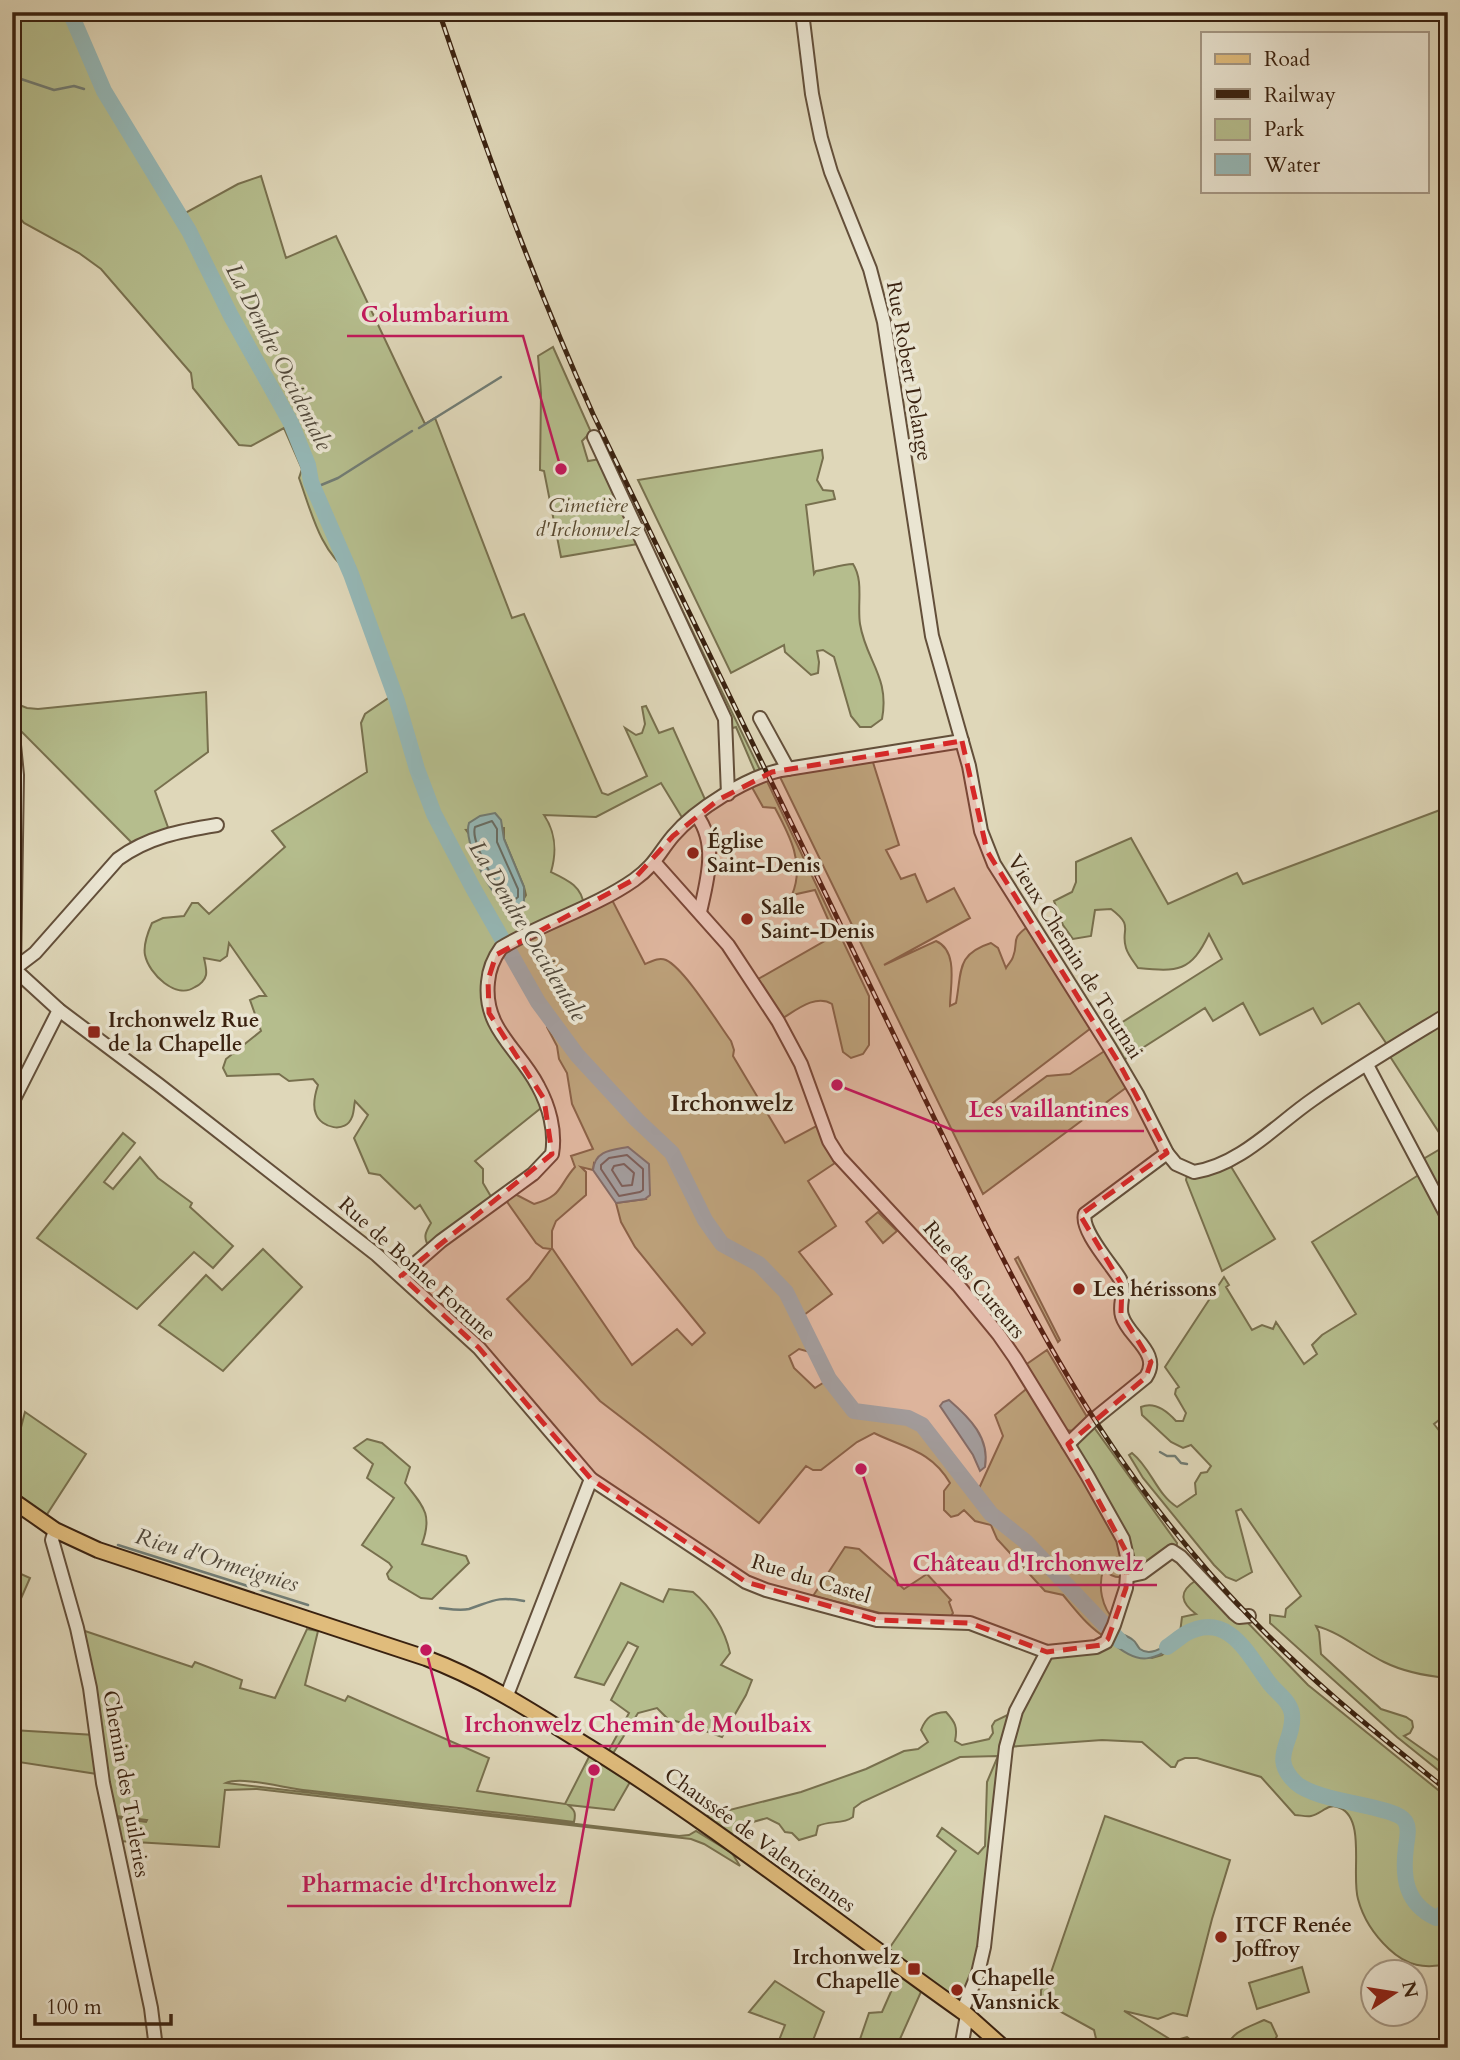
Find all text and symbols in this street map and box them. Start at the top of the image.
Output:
legend [1201,32,1428,192]
text: Road [1264,45,1310,74]
text: Railway [1264,81,1336,110]
text: Park [1264,115,1305,144]
text: Water [1263,151,1320,180]
water label: La Dendre Occidentale [218,258,340,456]
street label: Rue Robert Delange [879,279,939,463]
callout: Columbarium [347,292,523,336]
text: Columbarium [361,299,510,330]
park label: Cimetière d'Irchonwelz [535,491,641,544]
place label: Église Saint-Denis [707,827,821,880]
water label: La Dendre Occidentale [462,835,594,1027]
marker: Église Saint-Denis [685,845,701,861]
street label: Vieux Chemin de Tournai [1000,849,1150,1065]
place label: Salle Saint-Denis [761,893,875,946]
marker: Salle Saint-Denis [739,911,755,927]
place label: Irchonwelz Rue de la Chapelle [108,1006,259,1059]
marker: Irchonwelz Rue de la Chapelle [86,1024,102,1040]
district label: Irchonwelz [671,1087,794,1120]
callout: Les vaillantines [955,1087,1144,1131]
text: Les vaillantines [969,1094,1129,1125]
street label: Rue de Bonne Fortune [332,1190,502,1348]
street label: Rue des Cureurs [916,1215,1032,1345]
place label: Les hérissons [1093,1275,1217,1304]
marker: Les hérissons [1071,1281,1087,1297]
water label: Rieu d'Ormeignies [132,1520,303,1600]
callout: Château d'Irchonwelz [898,1541,1157,1585]
street label: Rue du Castel [748,1547,874,1611]
text: Château d'Irchonwelz [913,1548,1143,1579]
street label: Chemin des Tuileries [95,1688,157,1880]
callout: Irchonwelz Chemin de Moulbaix [450,1702,826,1746]
text: Irchonwelz Chemin de Moulbaix [464,1709,812,1740]
street label: Chaussée de Valenciennes [658,1761,862,1919]
callout: Pharmacie d'Irchonwelz [287,1862,570,1906]
text: Pharmacie d'Irchonwelz [302,1869,556,1900]
place label: ITCF Renée Joffroy [1232,1911,1352,1964]
marker: ITCF Renée Joffroy [1213,1929,1229,1945]
place label: Irchonwelz Chapelle [793,1943,901,1996]
north arrow [1358,1958,1428,2028]
marker: Irchonwelz Chapelle [906,1961,922,1977]
place label: Chapelle Vansnick [971,1964,1060,2017]
text: N [1395,1979,1424,2001]
marker: Chapelle Vansnick [949,1982,965,1998]
scale bar [35,1983,172,2027]
text: 100 m [46,1993,102,2022]

